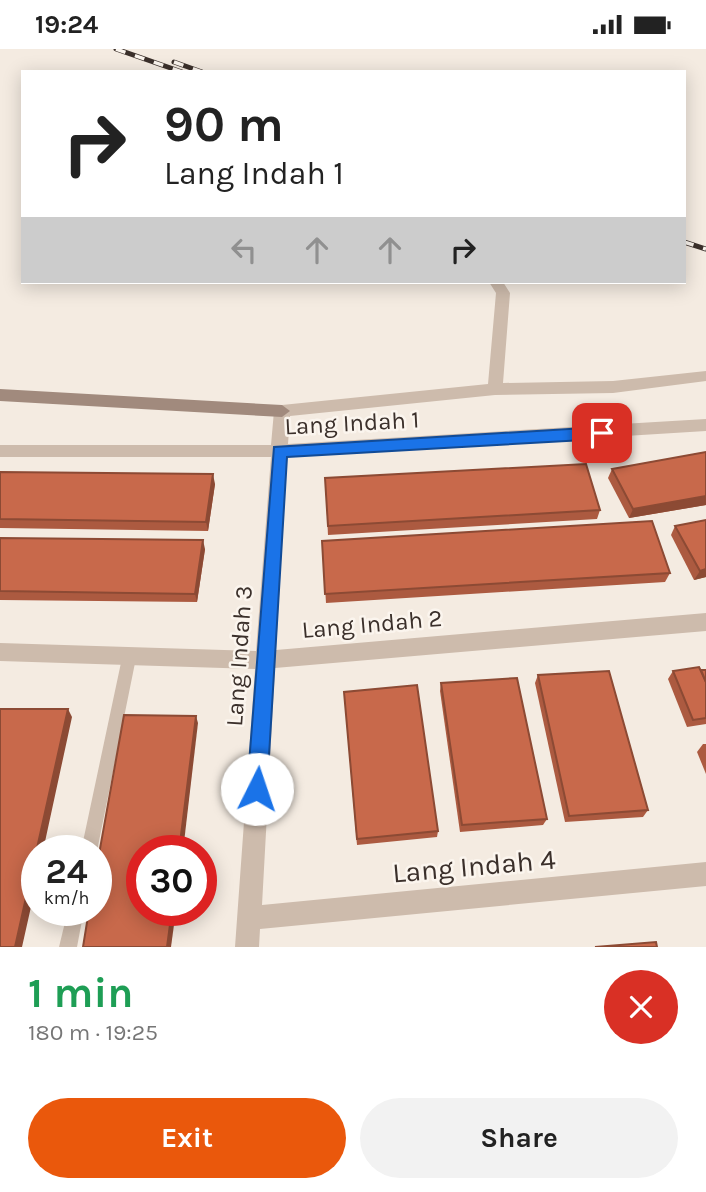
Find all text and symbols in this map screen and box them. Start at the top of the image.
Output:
text: 19:24 [35,9,98,40]
text: 90 m [164,96,284,153]
icon: right [49,98,140,189]
text: Lang Indah 1 [164,155,344,192]
icon: left [225,231,263,269]
icon: ahead [298,231,336,269]
icon: ahead [371,231,409,269]
icon: right [444,231,482,269]
pin [572,403,632,463]
street label: Lang Indah 1 [284,405,420,441]
icon: arrive [583,414,621,452]
street label: Lang Indah 3 [220,585,258,727]
street label: Lang Indah 2 [301,604,443,644]
position arrow [220,752,294,826]
speed limit sign: 30 [126,835,217,926]
street label: Lang Indah 4 [391,842,557,890]
text: 24 [46,851,88,892]
text: km/h [44,887,89,909]
text: 1 min [28,968,133,1018]
button: close [604,970,678,1044]
text: 180 m · 19:25 [28,1019,158,1046]
button: Exit [28,1098,346,1178]
button: Share [360,1098,678,1178]

